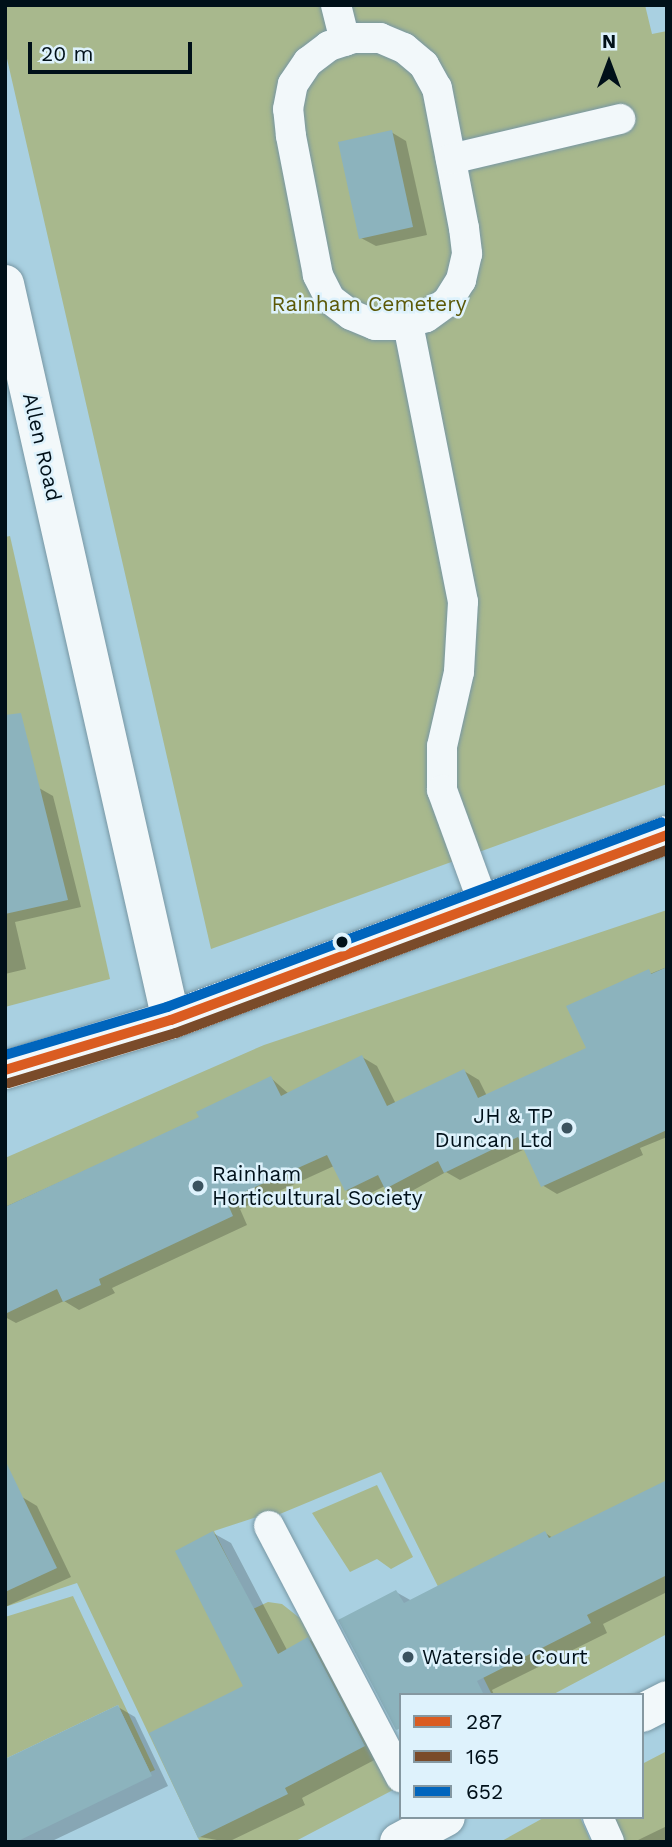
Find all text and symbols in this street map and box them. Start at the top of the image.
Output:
scale bar [32,28,196,72]
north arrow [574,28,644,98]
text: N [602,30,616,53]
text: 20 m [41,41,93,66]
park label: Rainham Cemetery [271,291,467,317]
street label: Allen Road [17,390,67,504]
unlabelled marker [335,935,349,949]
place label: JH & TP Duncan Ltd [434,1103,553,1153]
marker: JH & TP Duncan Ltd [559,1120,575,1136]
place label: Rainham Horticultural Society [212,1161,423,1211]
marker: Rainham Horticultural Society [190,1178,206,1194]
place label: Waterside Court [422,1644,588,1670]
marker: Waterside Court [400,1649,416,1665]
legend [399,1693,644,1819]
text: 287 [466,1709,502,1734]
text: 165 [466,1744,499,1769]
text: 652 [466,1779,503,1804]

